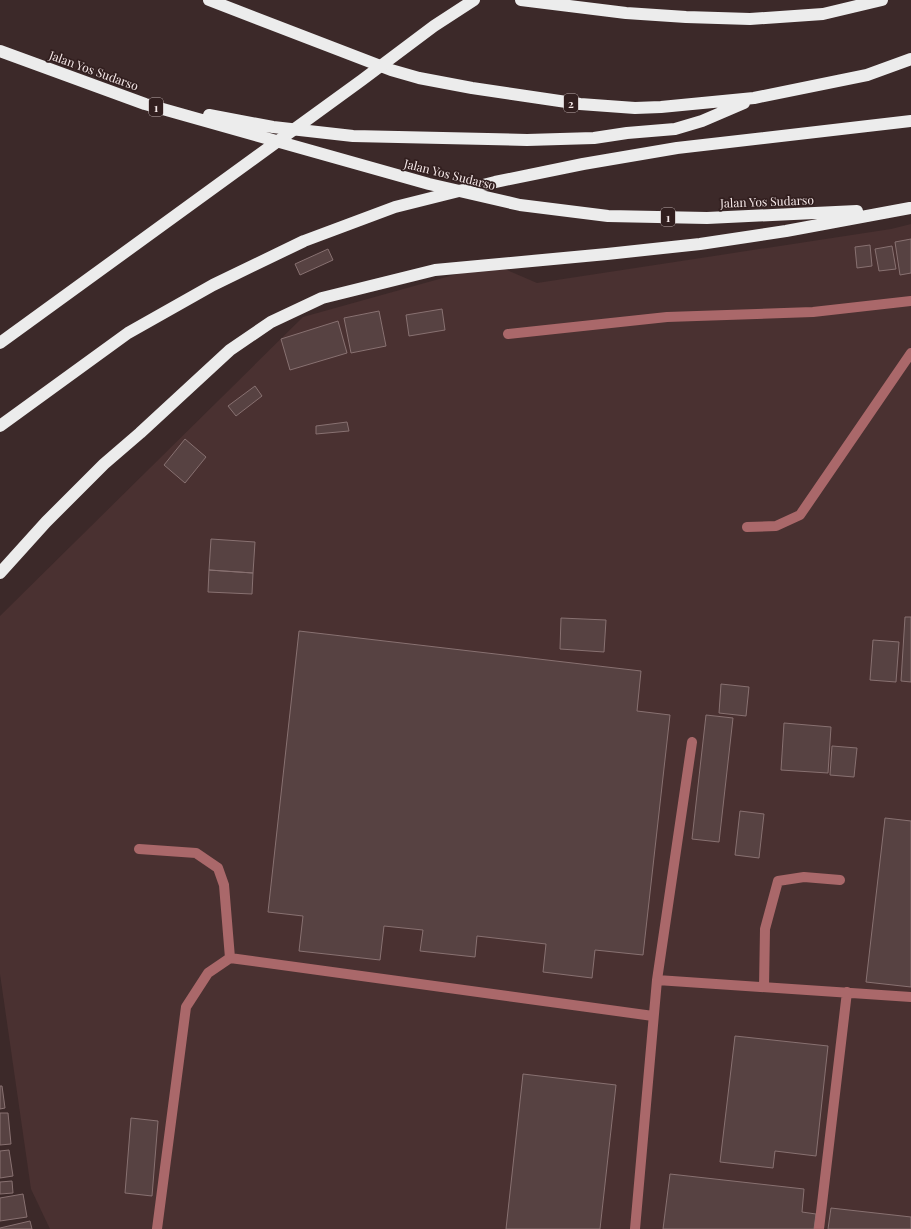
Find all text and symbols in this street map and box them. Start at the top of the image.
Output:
street label: Jalan Yos Sudarso [46,46,141,94]
road number: 2 [564,94,578,112]
road number: 1 [149,98,163,116]
street label: Jalan Yos Sudarso [402,155,498,193]
street label: Jalan Yos Sudarso [719,191,815,211]
road number: 1 [661,208,675,226]

